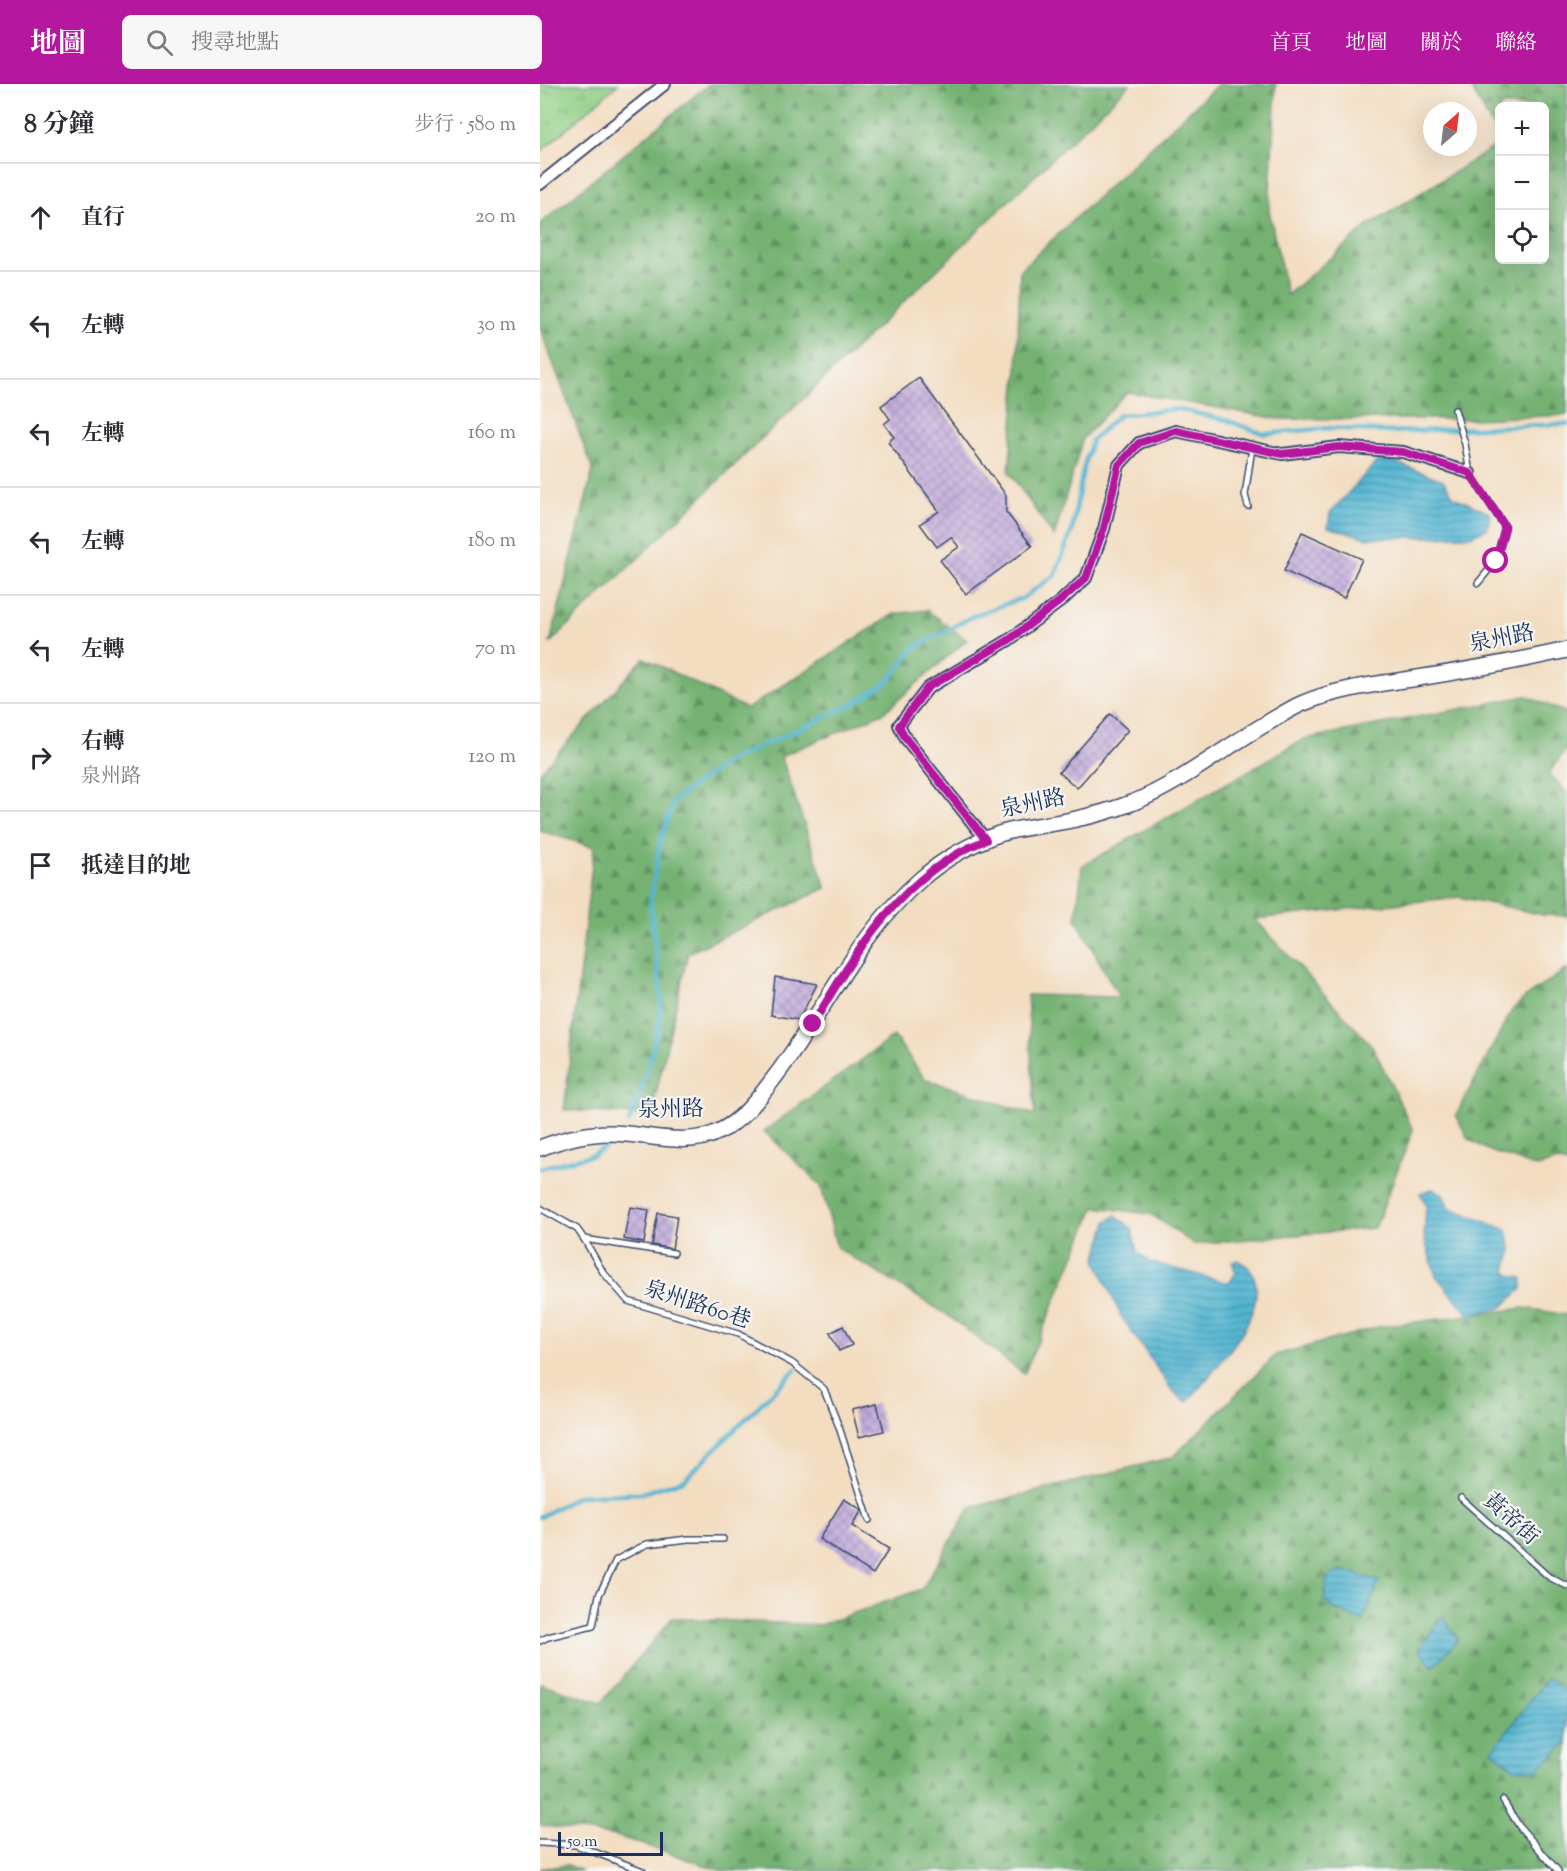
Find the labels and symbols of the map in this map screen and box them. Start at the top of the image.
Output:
north arrow [1423,102,1477,156]
route start [1482,547,1508,573]
street label: 泉州路 [1467,618,1537,662]
street label: 泉州路 [997,782,1069,828]
route end [799,1010,825,1036]
street label: 泉州路 [638,1094,704,1128]
street label: 泉州路60巷 [639,1274,755,1338]
street label: 黃帝街 [1475,1486,1545,1554]
scale bar [558,1829,663,1856]

